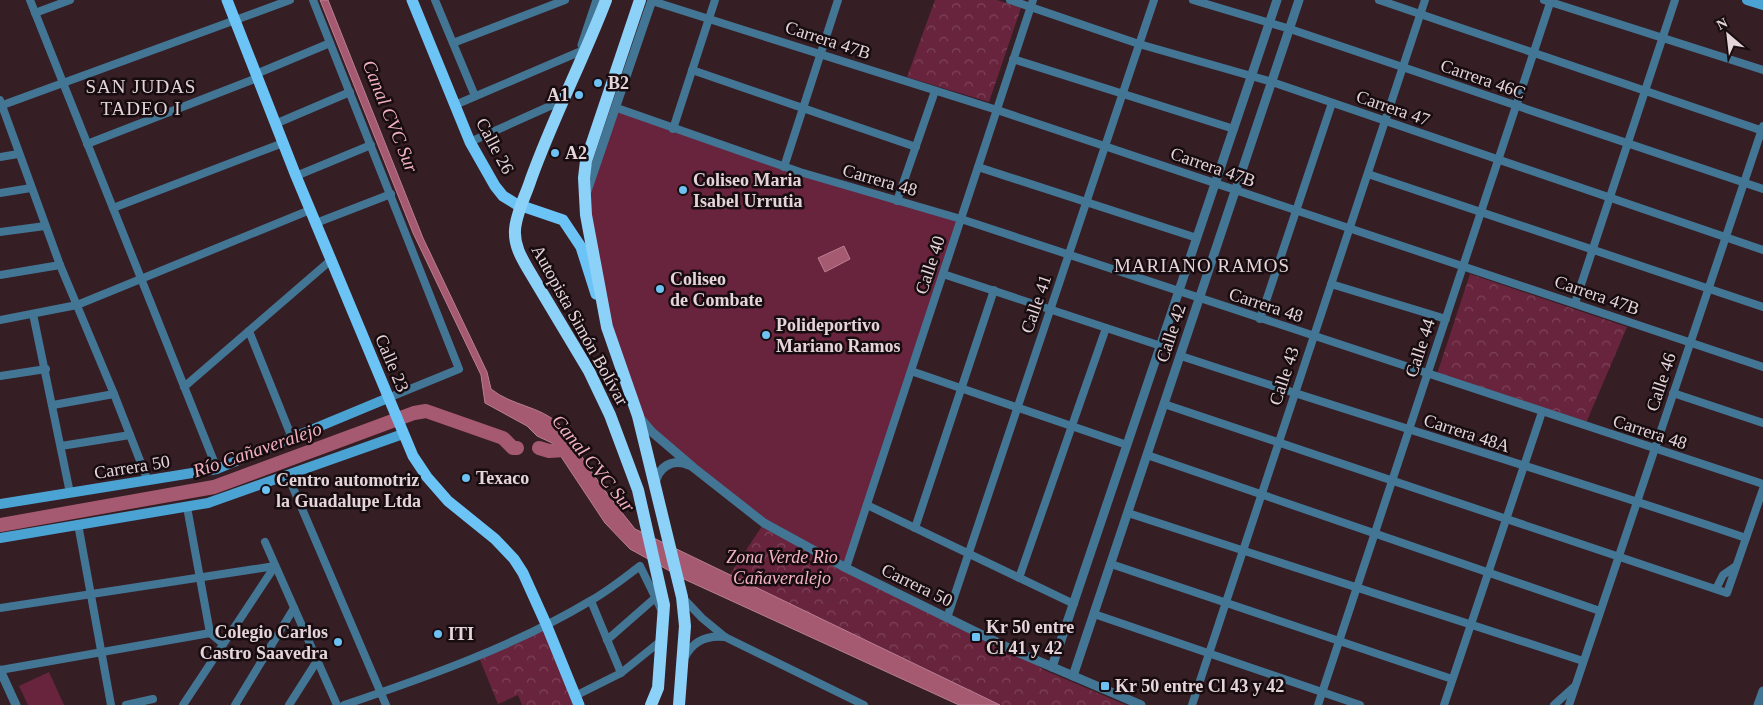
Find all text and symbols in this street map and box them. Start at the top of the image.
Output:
north arrow [1703,10,1753,60]
text: N [1714,15,1730,33]
street label: Carrera 47B [783,17,873,63]
street label: Carrera 46C [1438,55,1528,103]
water label: Canal CVC Sur [358,57,423,176]
place label: B2 [608,73,629,93]
district label: SAN JUDAS TADEO I [86,76,196,119]
marker: B2 [592,77,604,89]
place label: A1 [547,85,569,105]
street label: Carrera 47 [1354,86,1432,130]
marker: A1 [573,89,585,101]
street label: Calle 26 [472,115,518,177]
place label: A2 [565,143,587,163]
street label: Carrera 47B [1168,143,1258,191]
marker: A2 [549,147,561,159]
street label: Carrera 48 [840,160,920,200]
place label: Coliseo Maria Isabel Urrutia [693,170,803,211]
marker: Coliseo Maria Isabel Urrutia [677,184,689,196]
street label: Calle 40 [911,233,949,297]
street label: Autopista Simón Bolívar [528,241,632,409]
district label: MARIANO RAMOS [1114,255,1290,276]
place label: Coliseo de Combate [670,269,763,310]
street label: Carrera 47B [1552,271,1642,319]
street label: Calle 41 [1017,272,1055,336]
marker: Coliseo de Combate [654,283,666,295]
street label: Carrera 48 [1227,284,1305,326]
street label: Calle 42 [1152,301,1190,365]
place label: Polideportivo Mariano Ramos [776,315,901,356]
street label: Calle 44 [1401,316,1439,380]
marker: Polideportivo Mariano Ramos [760,329,772,341]
street label: Calle 23 [371,331,413,395]
street label: Calle 43 [1265,344,1303,408]
street label: Calle 46 [1642,350,1680,414]
water label: Canal CVC Sur [548,410,640,517]
street label: Carrera 48A [1421,410,1513,456]
street label: Carrera 48 [1611,411,1689,453]
water label: Río Cañaveralejo [189,418,324,482]
street label: Carrera 50 [93,451,171,483]
place label: Texaco [476,468,529,488]
place label: Centro automotriz la Guadalupe Ltda [276,470,421,511]
marker: Texaco [460,472,472,484]
marker: Centro automotriz la Guadalupe Ltda [260,484,272,496]
park label: Zona Verde Rio Cañaveralejo [726,547,838,588]
street label: Carrera 50 [878,559,956,611]
place label: Kr 50 entre Cl 41 y 42 [986,617,1074,658]
place label: Colegio Carlos Castro Saavedra [200,622,328,663]
place label: ITI [448,624,474,644]
marker: ITI [432,628,444,640]
marker: Kr 50 entre Cl 41 y 42 [970,631,982,643]
marker: Colegio Carlos Castro Saavedra [332,636,344,648]
place label: Kr 50 entre Cl 43 y 42 [1115,676,1284,696]
marker: Kr 50 entre Cl 43 y 42 [1099,680,1111,692]

